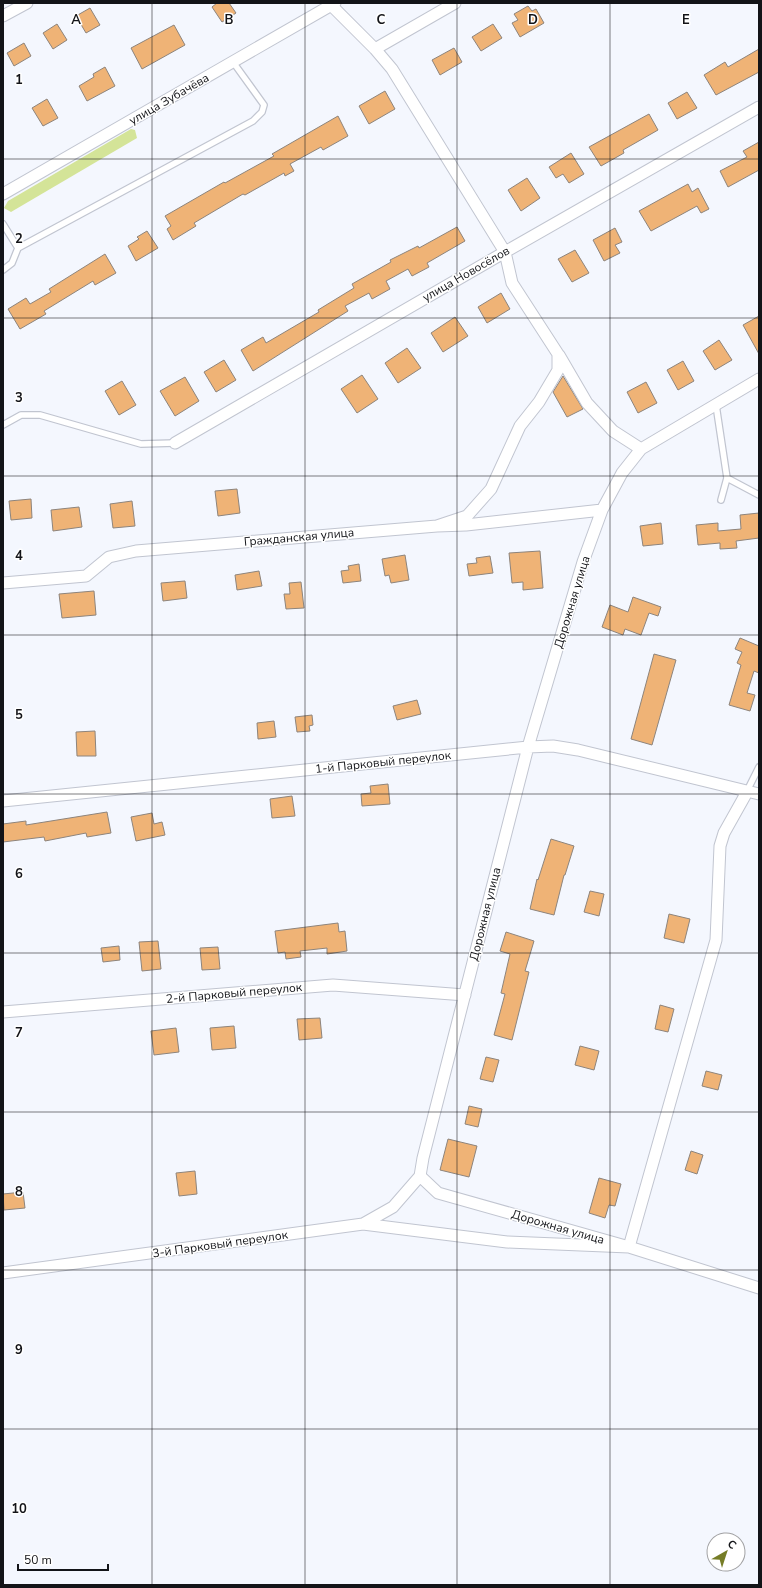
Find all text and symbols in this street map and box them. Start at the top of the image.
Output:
text: A [71,11,81,29]
text: B [225,11,234,29]
text: C [377,11,386,29]
text: D [528,11,538,29]
text: E [682,11,690,29]
street label: улица Зубачёва [126,70,212,128]
text: 1 [15,71,23,89]
text: 2 [15,230,23,248]
street label: улица Новосёлов [419,242,513,305]
text: 3 [15,389,23,407]
street label: Гражданская улица [243,524,355,550]
text: 4 [15,547,23,565]
street label: Дорожная улица [550,554,594,650]
text: 5 [15,706,23,724]
street label: 1-й Парковый переулок [314,747,452,777]
text: 6 [15,865,23,883]
street label: Дорожная улица [466,865,504,963]
street label: 2-й Парковый переулок [165,979,303,1007]
text: 7 [15,1024,23,1042]
text: 8 [15,1183,23,1201]
street label: Дорожная улица [510,1206,606,1248]
street label: 3-й Парковый переулок [151,1226,289,1261]
text: 9 [15,1341,23,1359]
text: 10 [11,1500,27,1518]
north arrow [706,1532,746,1572]
text: С [724,1536,740,1553]
scale bar [18,1546,108,1572]
text: 50 m [24,1552,52,1568]

